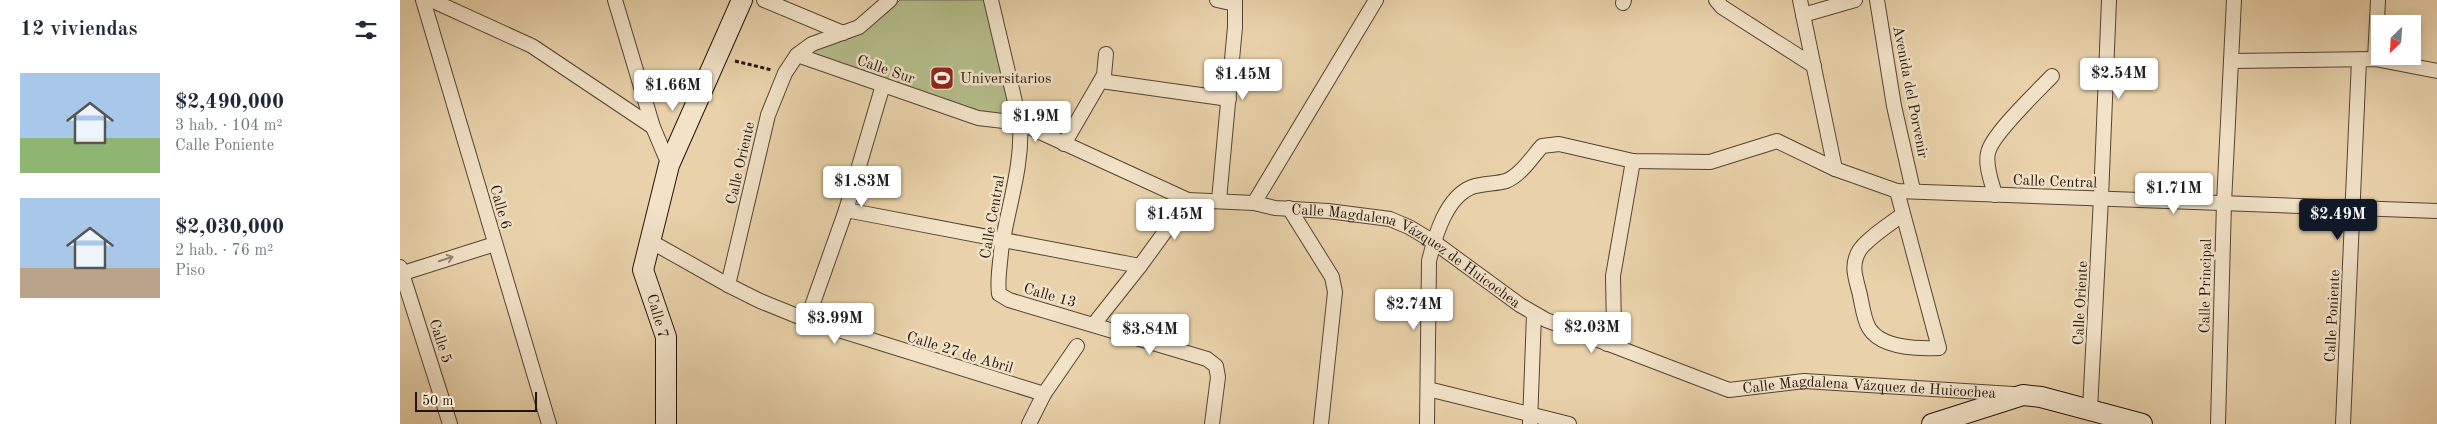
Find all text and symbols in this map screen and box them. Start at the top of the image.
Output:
north arrow [2371,15,2421,65]
map controls [2371,15,2421,65]
icon: filters [352,16,380,44]
text: 12 viviendas [20,19,138,40]
street label: Avenida del Porvenir [1889,25,1930,160]
street label: Calle Sur [855,54,916,87]
pin: $1.45M [1202,58,1284,101]
pin: $2.54M [2078,58,2160,100]
sports icon: Universitarios [929,65,955,91]
text: $2.54M [2091,66,2147,82]
text: $1.45M [1215,67,1271,83]
pin: $1.66M [632,70,714,112]
place label: Universitarios [960,72,1052,87]
text: $1.66M [645,78,701,94]
text: $2,490,000 [175,92,284,113]
icon: home [60,93,120,153]
pin: $1.9M [1001,100,1071,143]
text: $1.9M [1013,109,1059,125]
text: 3 hab. · 104 m² [175,118,283,134]
street label: Calle Oriente [725,120,758,206]
text: Calle Poniente [175,138,274,154]
pin: $1.83M [821,166,903,208]
pin: $1.71M [2133,172,2215,215]
text: $1.83M [834,174,890,190]
street label: Calle Central [979,174,1008,260]
street label: Calle Central [2012,174,2097,191]
text: $1.71M [2146,181,2202,197]
street label: Calle 6 [486,184,513,231]
pin: $1.45M [1134,198,1216,241]
pin: $2.49M [2297,198,2379,241]
street label: Calle Magdalena Vázquez de Huicochea [1291,203,1523,312]
text: $1.45M [1147,207,1203,223]
text: $2.49M [2310,207,2366,223]
text: $2,030,000 [175,217,284,238]
icon: home [60,218,120,278]
street label: Calle Principal [2198,238,2215,334]
text: 2 hab. · 76 m² [175,243,273,259]
one-way arrow [438,254,454,264]
street label: Calle Oriente [2072,260,2091,346]
text: Piso [175,263,205,279]
street label: Calle Poniente [2324,269,2343,363]
street label: Calle 13 [1022,282,1078,311]
pin: $2.74M [1373,288,1455,331]
street label: Calle 7 [643,293,670,340]
text: $2.74M [1386,297,1442,313]
pin: $3.99M [794,302,876,345]
text: $3.99M [807,311,863,327]
pin: $2.03M [1551,312,1633,354]
pin: $3.84M [1109,314,1191,356]
street label: Calle 5 [425,318,454,365]
text: $2.03M [1564,320,1620,336]
text: $3.84M [1122,322,1178,338]
street label: Calle 27 de Abril [904,330,1015,377]
street label: Calle Magdalena Vázquez de Huicochea [1742,375,1997,402]
scale bar [415,389,538,412]
text: 50 m [422,394,453,408]

